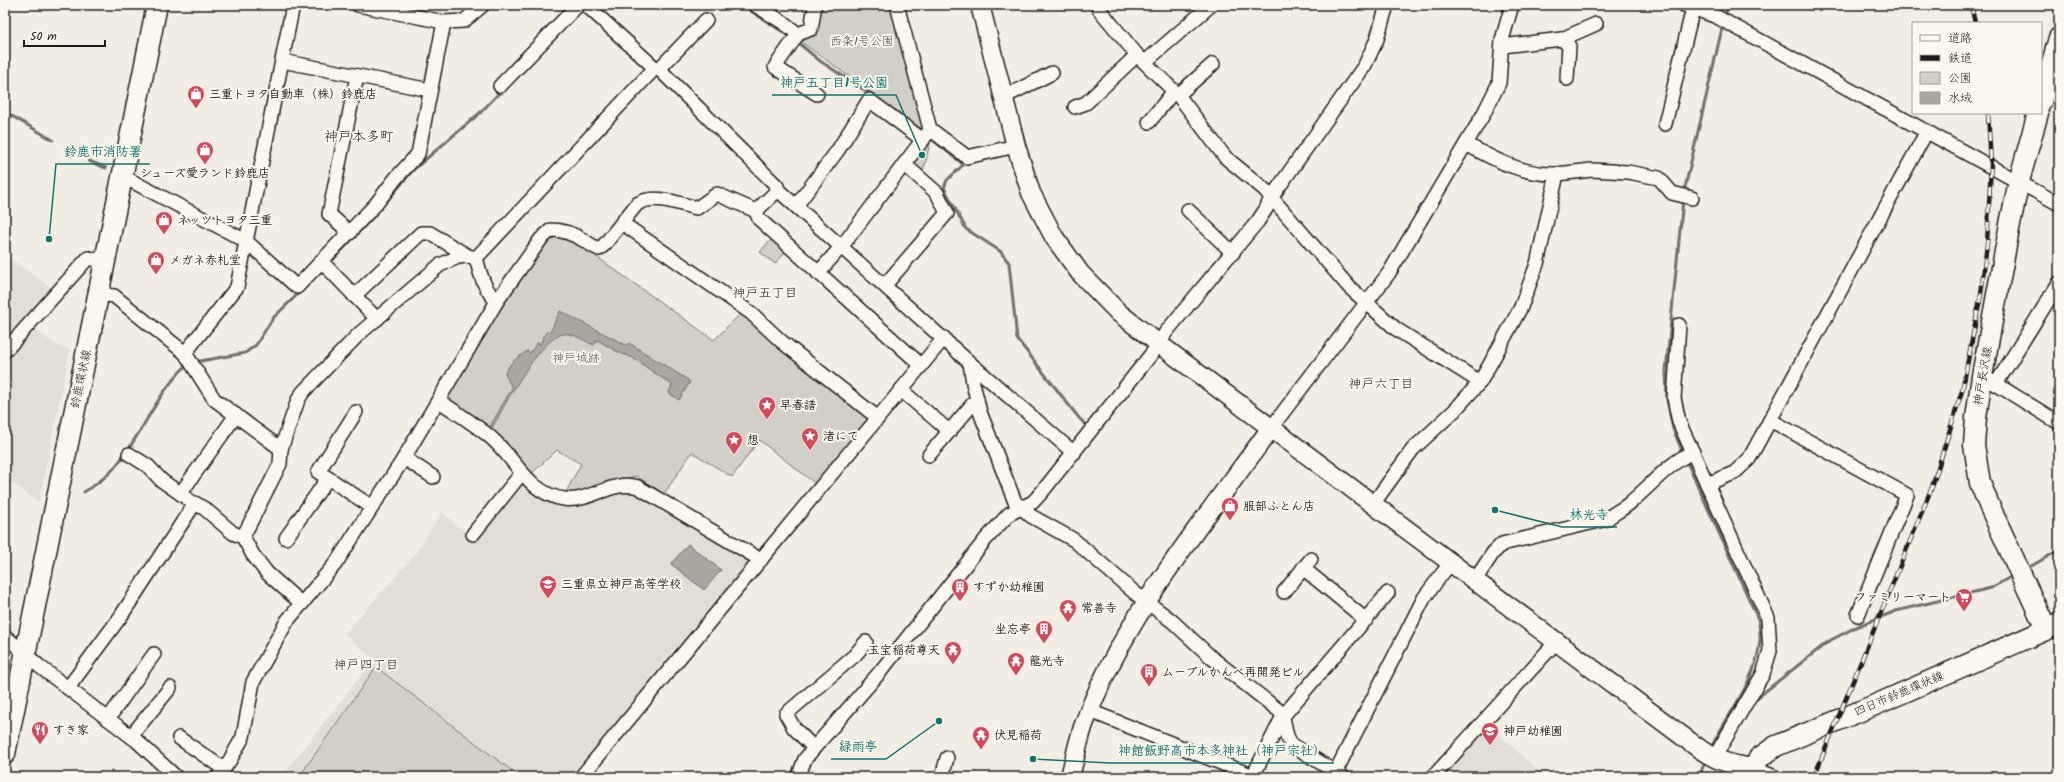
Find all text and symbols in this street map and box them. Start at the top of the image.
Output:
scale bar [24,22,105,48]
legend [1912,22,2042,114]
text: 50 m [30,27,57,46]
text: 道路 [1948,29,1972,48]
park label: 西条1号公園 [830,32,894,51]
text: 鉄道 [1948,49,1972,68]
text: 公園 [1948,69,1972,88]
callout: 神戸五丁目1号公園 [772,70,896,95]
text: 神戸五丁目1号公園 [780,73,888,94]
shop icon: 三重トヨタ自動車（株）鈴鹿店 [186,84,206,109]
place label: 三重トヨタ自動車（株）鈴鹿店 [209,85,377,104]
text: 水域 [1948,89,1972,108]
district label: 神戸本多町 [324,126,394,148]
callout: 鈴鹿市消防署 [56,139,150,164]
shop icon: シューズ愛ランド鈴鹿店 [195,140,215,165]
text: 鈴鹿市消防署 [64,142,142,163]
place label: シューズ愛ランド鈴鹿店 [140,164,270,183]
shop icon: ネッツトヨタ三重 [154,210,174,235]
place label: ネッツトヨタ三重 [177,211,273,230]
shop icon: メガネ赤札堂 [146,250,166,275]
place label: メガネ赤札堂 [169,251,241,270]
district label: 神戸五丁目 [732,283,798,304]
street label: 神戸長沢線 [1968,345,1998,407]
street label: 鈴鹿環状線 [65,348,97,410]
park label: 神戸城跡 [552,349,600,368]
district label: 神戸六丁目 [1348,374,1414,395]
place icon: 早春譜 [757,395,777,420]
place label: 早春譜 [780,396,816,415]
place icon: 渚にて [800,426,820,451]
place label: 渚にて [823,427,859,446]
place icon: 想 [724,430,744,455]
place label: 想 [747,431,759,450]
shop icon: 服部ふとん店 [1220,496,1240,521]
place label: 服部ふとん店 [1243,497,1315,516]
callout: 林光寺 [1562,502,1617,527]
text: 林光寺 [1569,505,1609,526]
school or university icon: 三重県立神戸高等学校 [538,574,558,599]
place label: 三重県立神戸高等学校 [561,575,681,594]
building icon: すずか幼稚園 [950,577,970,602]
place label: すずか幼稚園 [973,578,1045,597]
supermarket icon: ファミリーマート [1954,587,1974,612]
place label: ファミリーマート [1855,588,1951,607]
temple icon: 常善寺 [1058,598,1078,623]
place label: 常善寺 [1081,599,1117,618]
building icon: 坐忘亭 [1034,619,1054,644]
place label: 坐忘亭 [995,620,1031,639]
temple icon: 玉宝稲荷尊天 [943,640,963,665]
place label: 玉宝稲荷尊天 [868,641,940,660]
temple icon: 龍光寺 [1006,651,1026,676]
place label: 龍光寺 [1029,652,1065,671]
district label: 神戸四丁目 [333,655,399,676]
building icon: ムーブルかんべ再開発ビル [1139,662,1159,687]
place label: ムーブルかんべ再開発ビル [1162,663,1305,682]
street label: 四日市鈴鹿環状線 [1851,666,1947,722]
restaurant icon: すき家 [30,720,50,745]
place label: すき家 [53,721,89,740]
school or university icon: 神戸幼稚園 [1480,721,1500,746]
place label: 神戸幼稚園 [1503,722,1563,741]
temple icon: 伏見稲荷 [971,725,991,750]
place label: 伏見稲荷 [994,726,1042,745]
callout: 緑雨亭 [831,734,886,759]
text: 緑雨亭 [838,737,878,758]
callout: 神館飯野高市本多神社（神戸宗社） [1110,738,1334,763]
text: 神館飯野高市本多神社（神戸宗社） [1118,741,1326,762]

